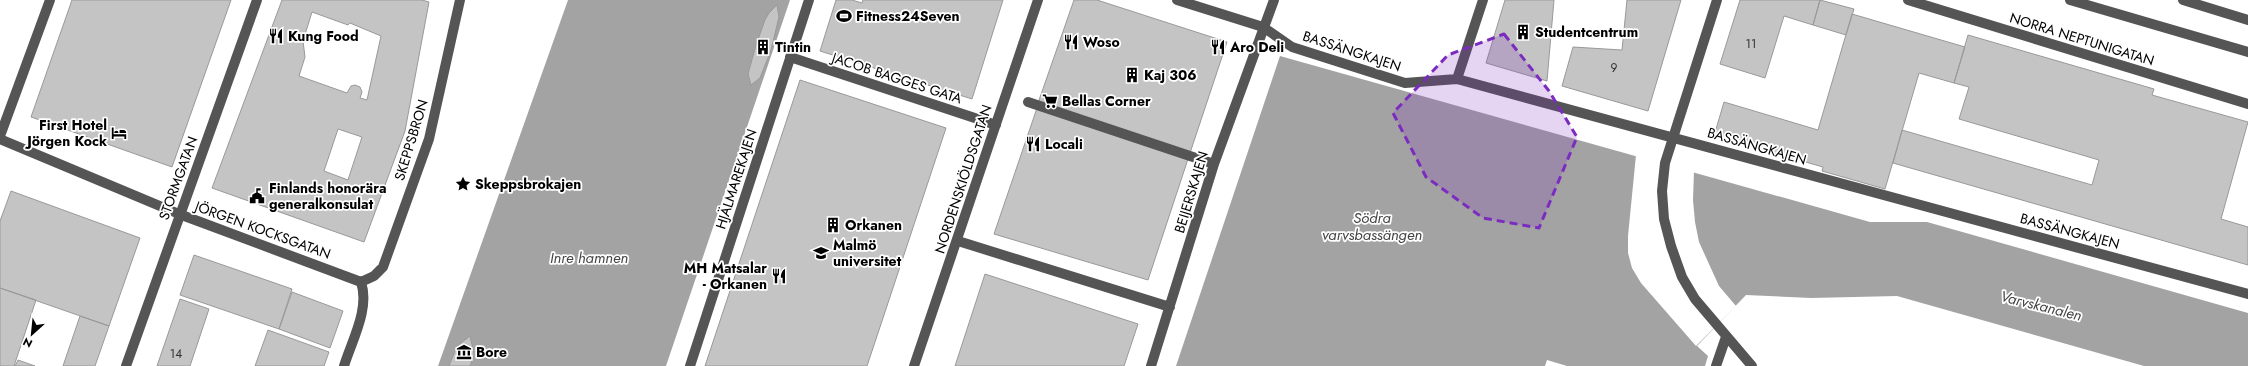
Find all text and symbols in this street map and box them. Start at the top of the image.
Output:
place label: Fitness24Seven [856,6,960,26]
sports icon: Fitness24Seven [835,7,853,25]
street label: NORRA NEPTUNIGATAN [2007,7,2157,71]
place label: Studentcentrum [1535,22,1638,42]
building icon: Studentcentrum [1514,23,1532,41]
place label: Kung Food [288,26,359,46]
street label: BASSÄNGKAJEN [1300,26,1404,76]
restaurant icon: Kung Food [267,27,285,45]
place label: Woso [1083,32,1120,52]
restaurant icon: Woso [1062,33,1080,51]
house number: 11 [1746,35,1756,53]
place label: Tintin [775,37,811,57]
place label: Aro Deli [1229,37,1284,57]
building icon: Tintin [754,38,772,56]
restaurant icon: Aro Deli [1209,38,1227,56]
street label: JACOB BAGGES GATA [828,47,965,109]
house number: 9 [1611,59,1618,77]
place label: Kaj 306 [1144,65,1197,85]
building icon: Kaj 306 [1123,66,1141,84]
place label: Bellas Corner [1062,91,1151,111]
supermarket icon: Bellas Corner [1041,92,1059,110]
street label: SKEPPSBRON [389,97,433,183]
street label: NORDENSKIÖLDSGATAN [929,102,997,256]
place label: First Hotel Jörgen Kock [24,115,107,151]
street label: BASSÄNGKAJEN [1705,122,1809,170]
hotel icon: First Hotel Jörgen Kock [110,124,128,142]
street label: HJÄLMAREKAJEN [710,126,762,232]
street label: STORMGATAN [154,133,202,223]
place label: Locali [1045,134,1083,154]
restaurant icon: Locali [1024,135,1042,153]
street label: BEIJERSKAJEN [1169,149,1213,235]
place label: Skeppsbrokajen [475,174,581,194]
place icon: Skeppsbrokajen [454,175,472,193]
place label: Finlands honorära generalkonsulat [269,178,386,214]
public building icon: Finlands honorära generalkonsulat [248,187,266,205]
street label: JÖRGEN KOCKSGATAN [190,195,334,264]
water label: Södra varvsbassängen [1322,207,1422,246]
street label: BASSÄNGKAJEN [2018,208,2122,254]
place label: Orkanen [845,215,902,235]
building icon: Orkanen [824,216,842,234]
place label: Malmö universitet [833,235,902,271]
school or university icon: Malmö universitet [812,244,830,262]
water label: Inre hamnen [550,247,628,269]
place label: MH Matsalar - Orkanen [684,258,767,294]
restaurant icon: MH Matsalar - Orkanen [770,267,788,285]
water label: Varvskanalen [1998,285,2084,327]
north arrow [12,314,52,354]
text: N [20,334,35,352]
place label: Bore [476,342,507,362]
museum icon: Bore [455,343,473,361]
house number: 14 [170,345,182,363]

